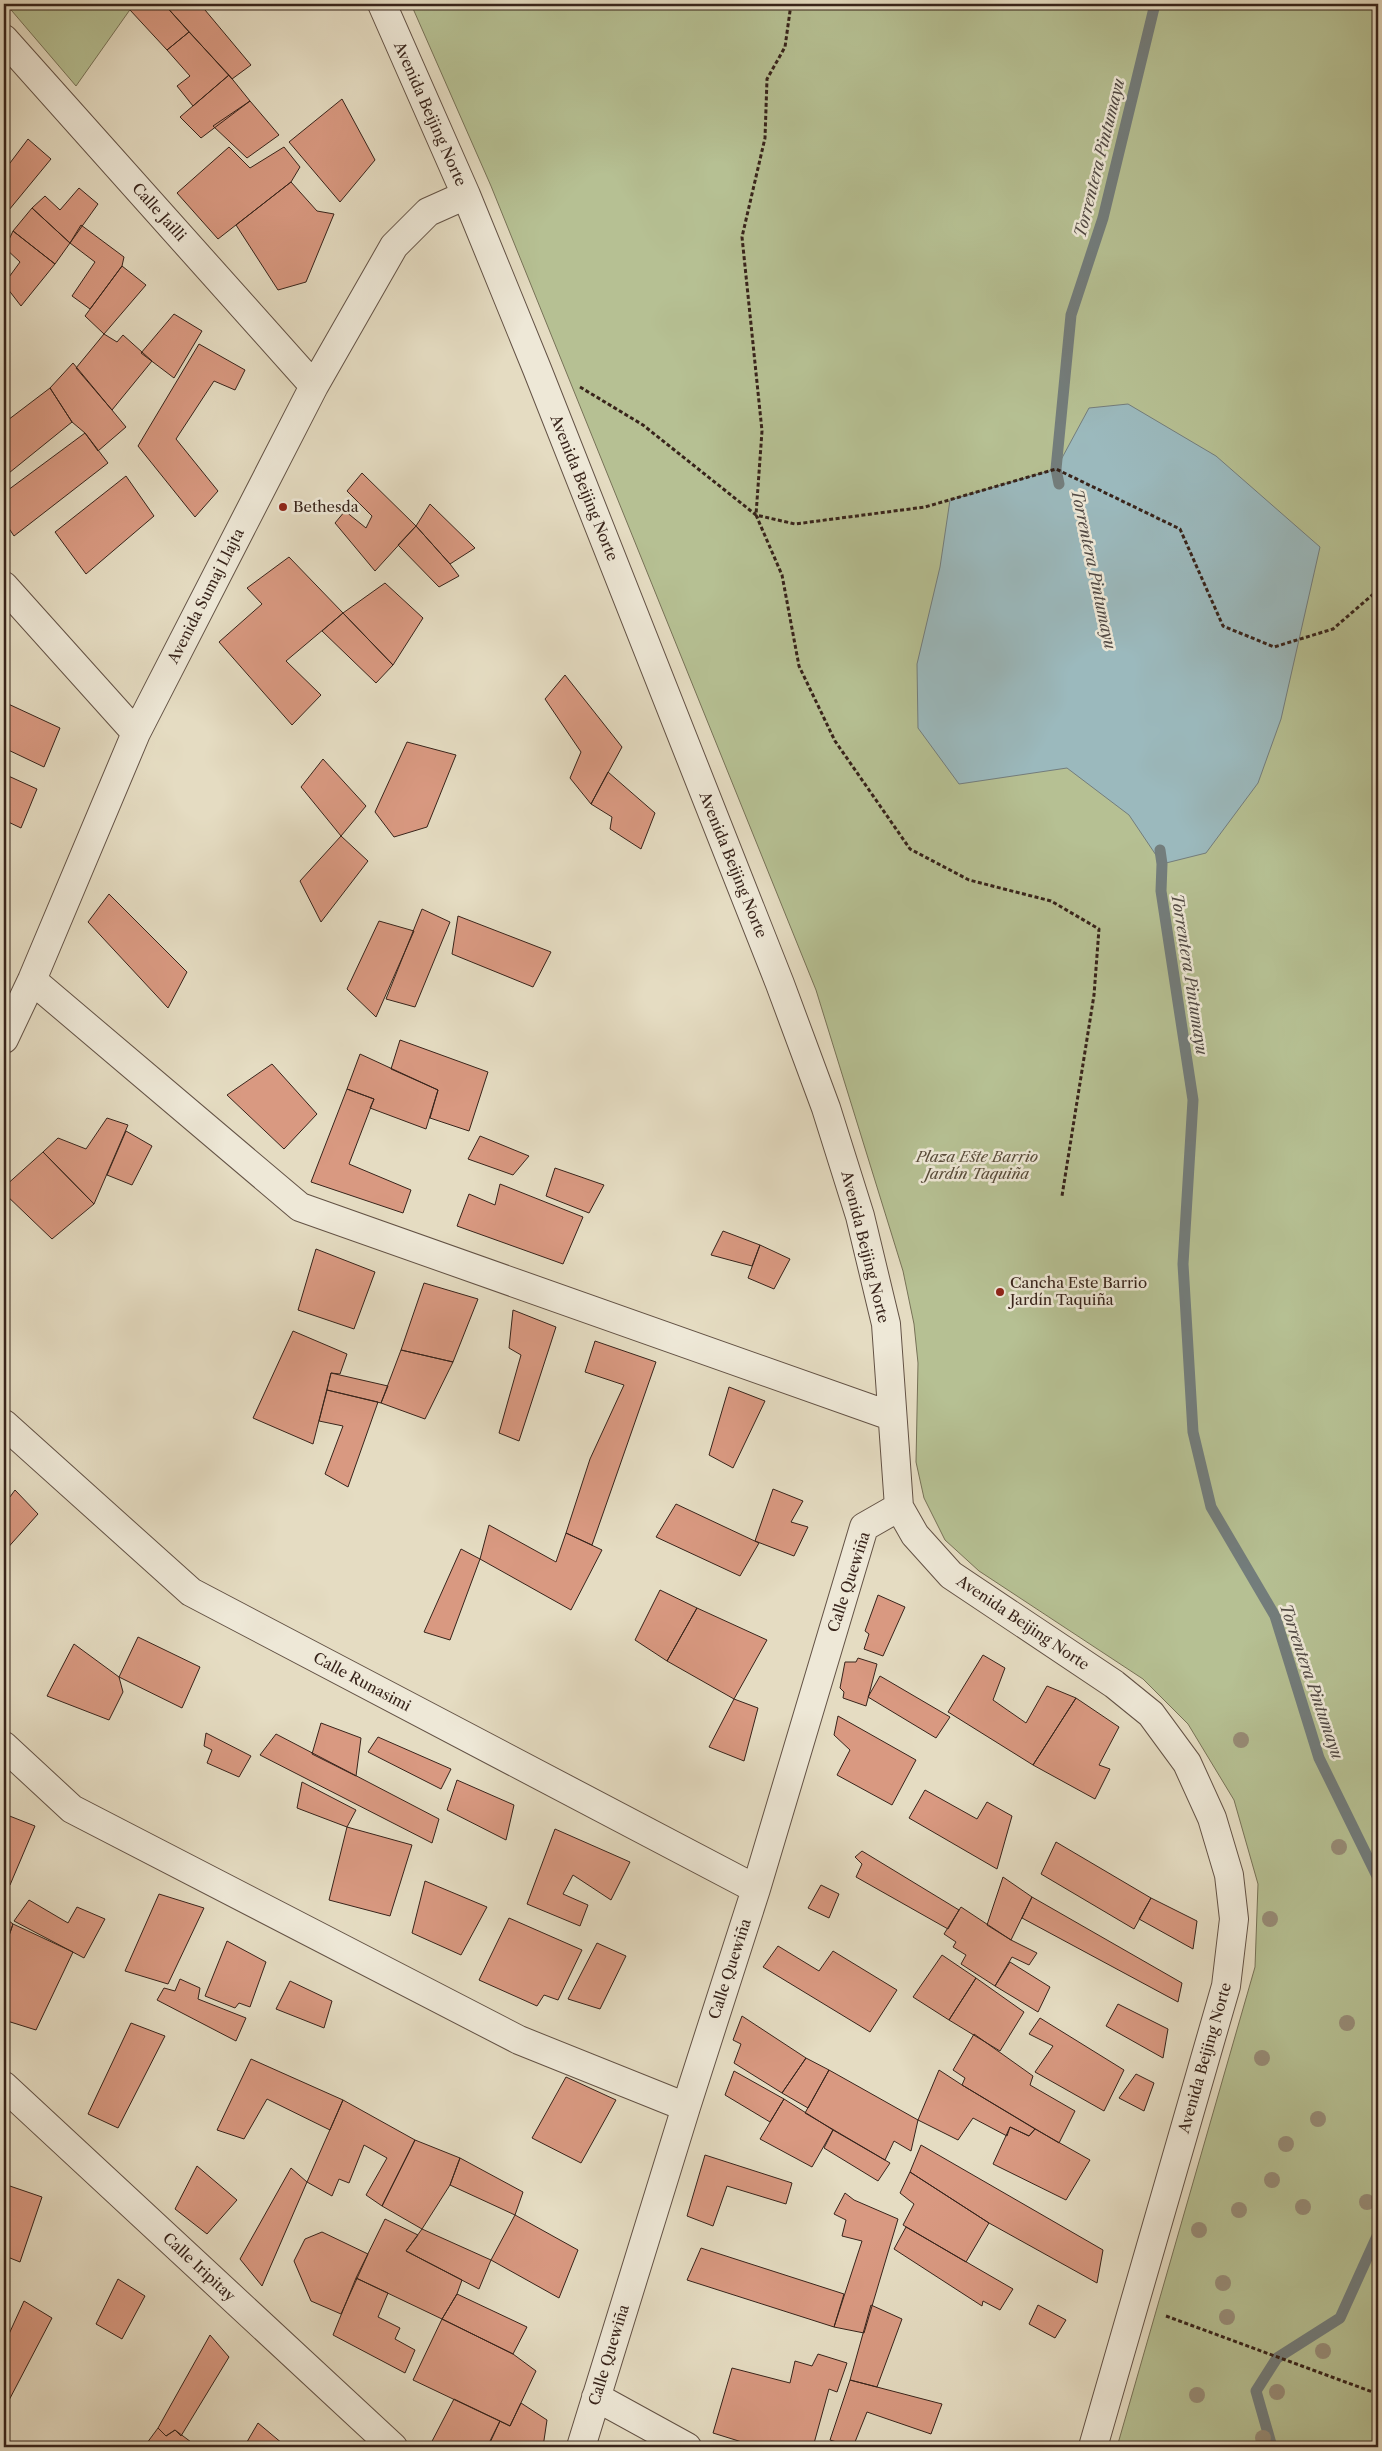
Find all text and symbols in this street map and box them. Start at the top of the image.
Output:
street label: Avenida Beijing Norte [390,38,471,189]
water label: Torrentera Pintumayu [1070,76,1129,239]
street label: Calle Jailli [128,179,191,245]
street label: Avenida Beijing Norte [546,411,622,564]
water label: Torrentera Pintumayu [1067,487,1121,651]
place label: Bethesda [293,497,359,516]
marker: Bethesda [277,501,289,513]
street label: Avenida Sumaj Llajta [163,525,248,667]
street label: Avenida Beijing Norte [695,788,771,941]
water label: Torrentera Pintumayu [1167,892,1213,1057]
park label: Plaza Este Barrio Jardín Taquiña [915,1147,1038,1183]
street label: Avenida Beijing Norte [837,1168,894,1325]
place label: Cancha Este Barrio Jardín Taquiña [1008,1273,1147,1309]
marker: Cancha Este Barrio Jardín Taquiña [994,1286,1006,1298]
street label: Calle Quewiña [823,1529,874,1635]
street label: Avenida Beijing Norte [953,1571,1093,1674]
water label: Torrentera Pintumayu [1276,1601,1348,1762]
street label: Calle Runasimi [310,1648,415,1715]
street label: Calle Quewiña [704,1916,755,2022]
street label: Avenida Beijing Norte [1174,1980,1235,2136]
street label: Calle Iripitay [159,2228,240,2305]
street label: Calle Quewiña [584,2302,633,2408]

